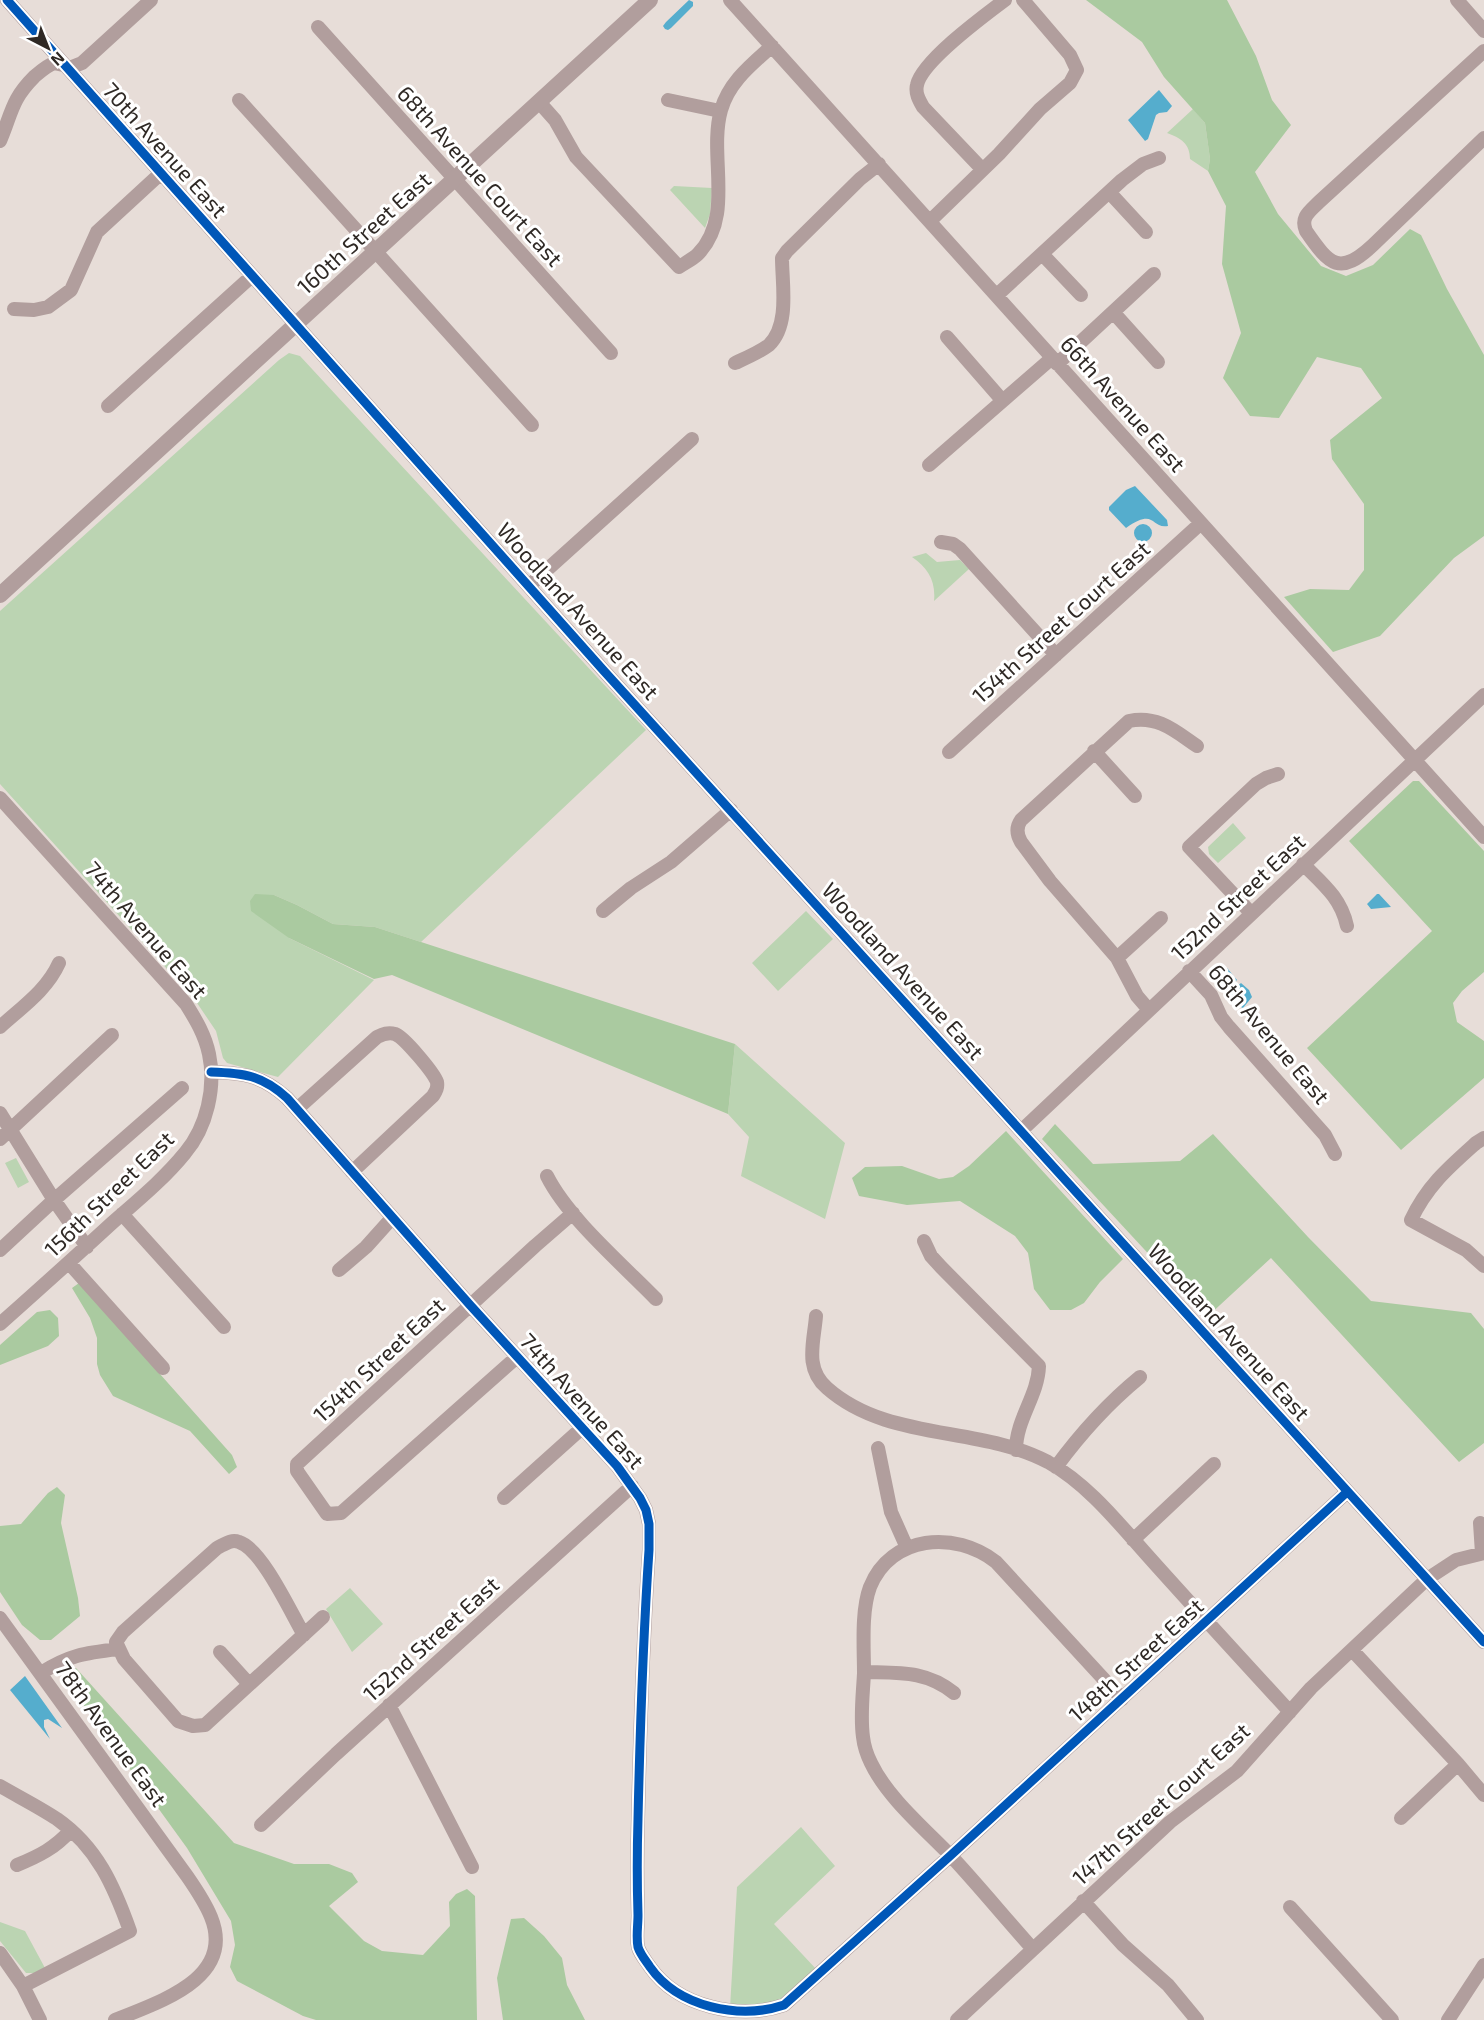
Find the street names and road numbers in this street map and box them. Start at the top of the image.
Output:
street label: 70th Avenue East [98,76,233,222]
street label: 68th Avenue Court East [393,80,569,271]
street label: 160th Street East [291,165,435,299]
street label: 66th Avenue East [1056,330,1191,476]
street label: Woodland Avenue East [492,517,665,704]
street label: 154th Street Court East [966,535,1154,708]
street label: 152nd Street East [1165,828,1310,965]
street label: 74th Avenue East [80,856,213,1003]
street label: Woodland Avenue East [817,877,990,1064]
street label: 68th Avenue East [1204,958,1336,1108]
street label: 156th Street East [38,1125,178,1261]
street label: Woodland Avenue East [1143,1238,1316,1425]
street label: 154th Street East [307,1292,449,1427]
street label: 74th Avenue East [515,1327,650,1473]
street label: 152nd Street East [357,1571,503,1706]
street label: 148th Street East [1063,1592,1208,1726]
street label: 78th Avenue East [51,1656,173,1811]
street label: 147th Street Court East [1066,1717,1254,1890]

